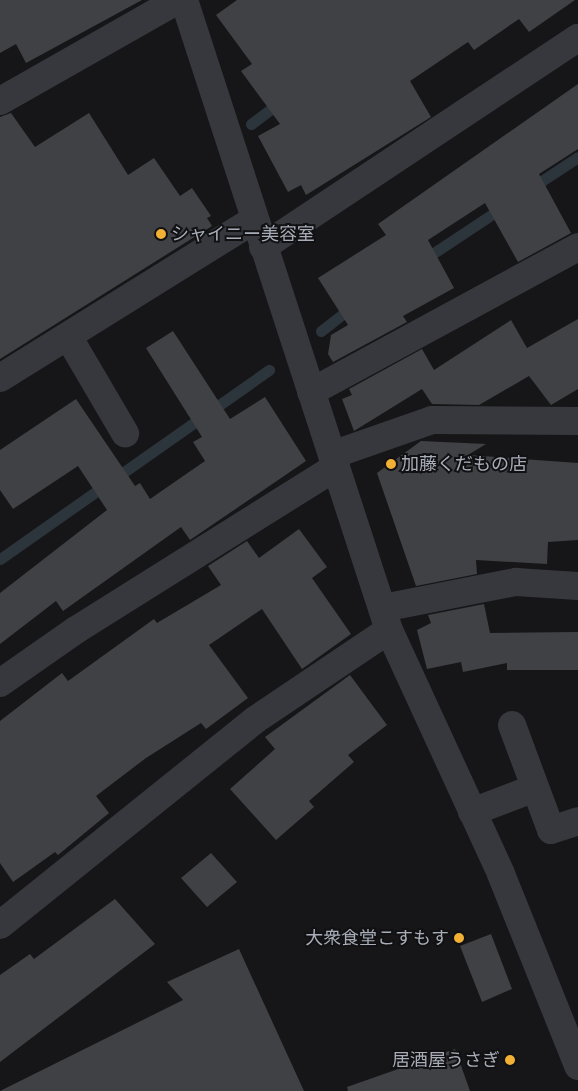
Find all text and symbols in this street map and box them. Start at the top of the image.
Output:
place label: シャイニー美容室 [171,223,315,245]
marker: シャイニー美容室 [155,228,167,240]
place label: 加藤くだもの店 [401,453,527,475]
marker: 加藤くだもの店 [385,458,397,470]
place label: 大衆食堂こすもす [305,927,449,949]
marker: 大衆食堂こすもす [453,932,465,944]
place label: 居酒屋うさぎ [392,1049,500,1071]
marker: 居酒屋うさぎ [504,1054,516,1066]

